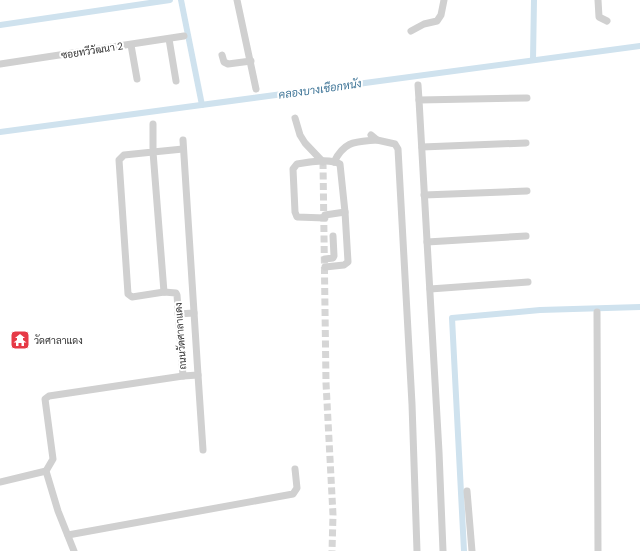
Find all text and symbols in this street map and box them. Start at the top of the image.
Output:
street label: ซอยทวีวัฒนา 2 [60,39,124,62]
water label: คลองบางเชือกหนัง [277,75,362,102]
street label: ถนนวัดศาลาแดง [172,302,189,370]
temple icon: วัดศาลาแดง [9,329,31,351]
place label: วัดศาลาแดง [34,334,83,347]

